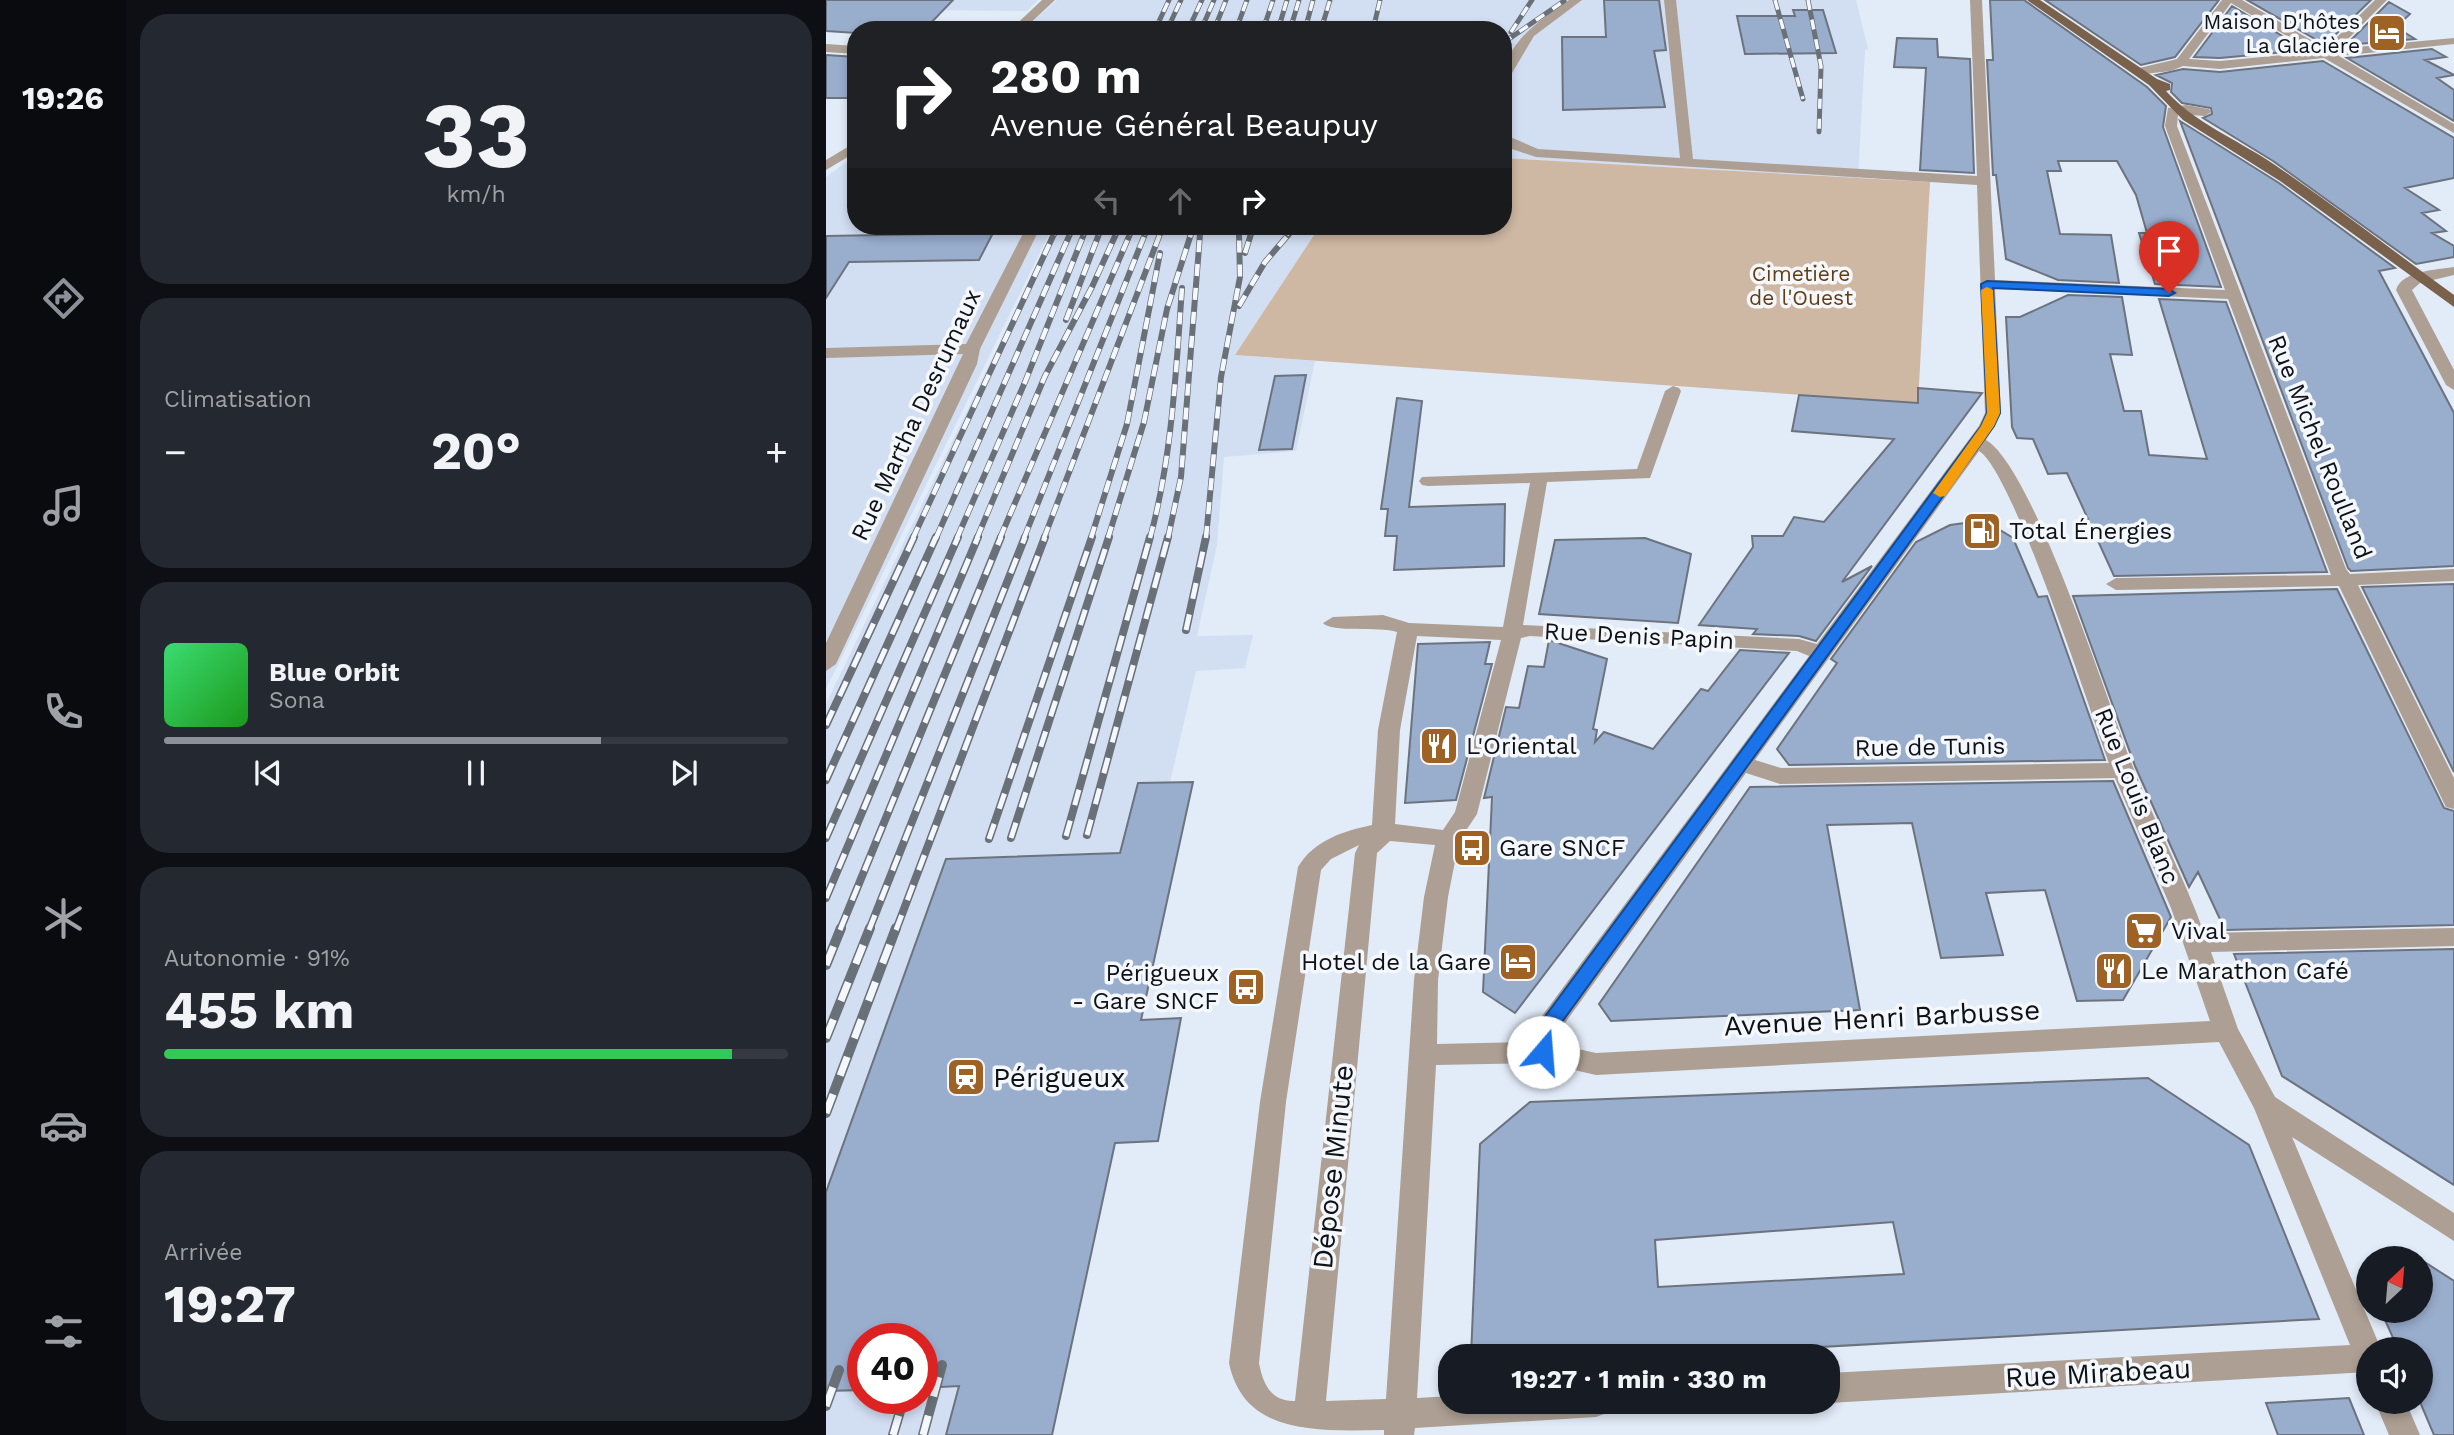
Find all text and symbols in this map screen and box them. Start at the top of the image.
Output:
place label: Maison D'hôtes La Glacière [2203,9,2360,58]
hotel icon: Maison D'hôtes La Glacière [2366,12,2408,54]
text: 280 m [990,47,1142,105]
icon: right [875,49,966,140]
text: 19:26 [22,79,104,117]
text: 33 [422,82,530,189]
text: Avenue Général Beaupuy [990,106,1378,144]
text: km/h [446,181,506,208]
icon: left [1088,182,1126,220]
icon: ahead [1161,182,1199,220]
icon: right [1234,182,1272,220]
pin [2139,221,2199,293]
icon: arrive [2150,232,2188,270]
park label: Cimetière de l'Ouest [1749,261,1853,310]
icon: directions [39,274,88,323]
street label: Rue Martha Desrumaux [845,285,987,545]
street label: Rue Michel Roulland [2262,331,2378,563]
text: Climatisation [164,386,312,413]
text: 20° [431,421,521,482]
text: − [164,430,187,474]
text: + [765,430,788,474]
icon: music [39,481,88,530]
fuel station icon: Total Énergies [1961,510,2003,552]
place label: Total Énergies [2009,517,2172,545]
street label: Rue Denis Papin [1543,617,1735,655]
text: Blue Orbit [269,657,399,687]
icon: phone [39,687,88,736]
text: Sona [269,687,325,714]
street label: Rue Louis Blanc [2089,704,2185,888]
restaurant icon: L'Oriental [1418,725,1460,767]
place label: L'Oriental [1466,732,1577,760]
street label: Rue de Tunis [1854,732,2006,762]
icon: previous [249,754,287,792]
icon: pause [457,754,495,792]
icon: next [665,754,703,792]
bus stop icon: Gare SNCF [1451,827,1493,869]
place label: Gare SNCF [1499,834,1626,862]
icon: climate [39,894,88,943]
supermarket icon: Vival [2123,910,2165,952]
place label: Vival [2171,917,2227,945]
hotel icon: Hotel de la Gare [1497,941,1539,983]
text: Autonomie · 91% [164,945,350,972]
place label: Hotel de la Gare [1301,948,1491,976]
restaurant icon: Le Marathon Café [2093,950,2135,992]
place label: Le Marathon Café [2141,957,2349,985]
place label: Périgueux - Gare SNCF [1072,959,1219,1015]
bus stop icon: Périgueux - Gare SNCF [1225,966,1267,1008]
text: 455 km [164,980,354,1041]
street label: Avenue Henri Barbusse [1723,993,2041,1043]
position arrow [1506,1015,1580,1089]
station icon: Périgueux [945,1056,987,1098]
place label: Périgueux [993,1061,1125,1094]
street label: Dépose Minute [1306,1063,1360,1271]
icon: car [39,1101,88,1150]
text: Arrivée [164,1239,243,1266]
north arrow [2356,1246,2432,1323]
map controls [2356,1246,2433,1414]
text: 19:27 [164,1274,296,1335]
icon: filters [39,1307,88,1356]
speed limit sign: 40 [847,1323,938,1414]
button: sound [2356,1337,2433,1414]
street label: Rue Mirabeau [2004,1352,2192,1394]
text: 19:27 · 1 min · 330 m [1511,1364,1767,1394]

